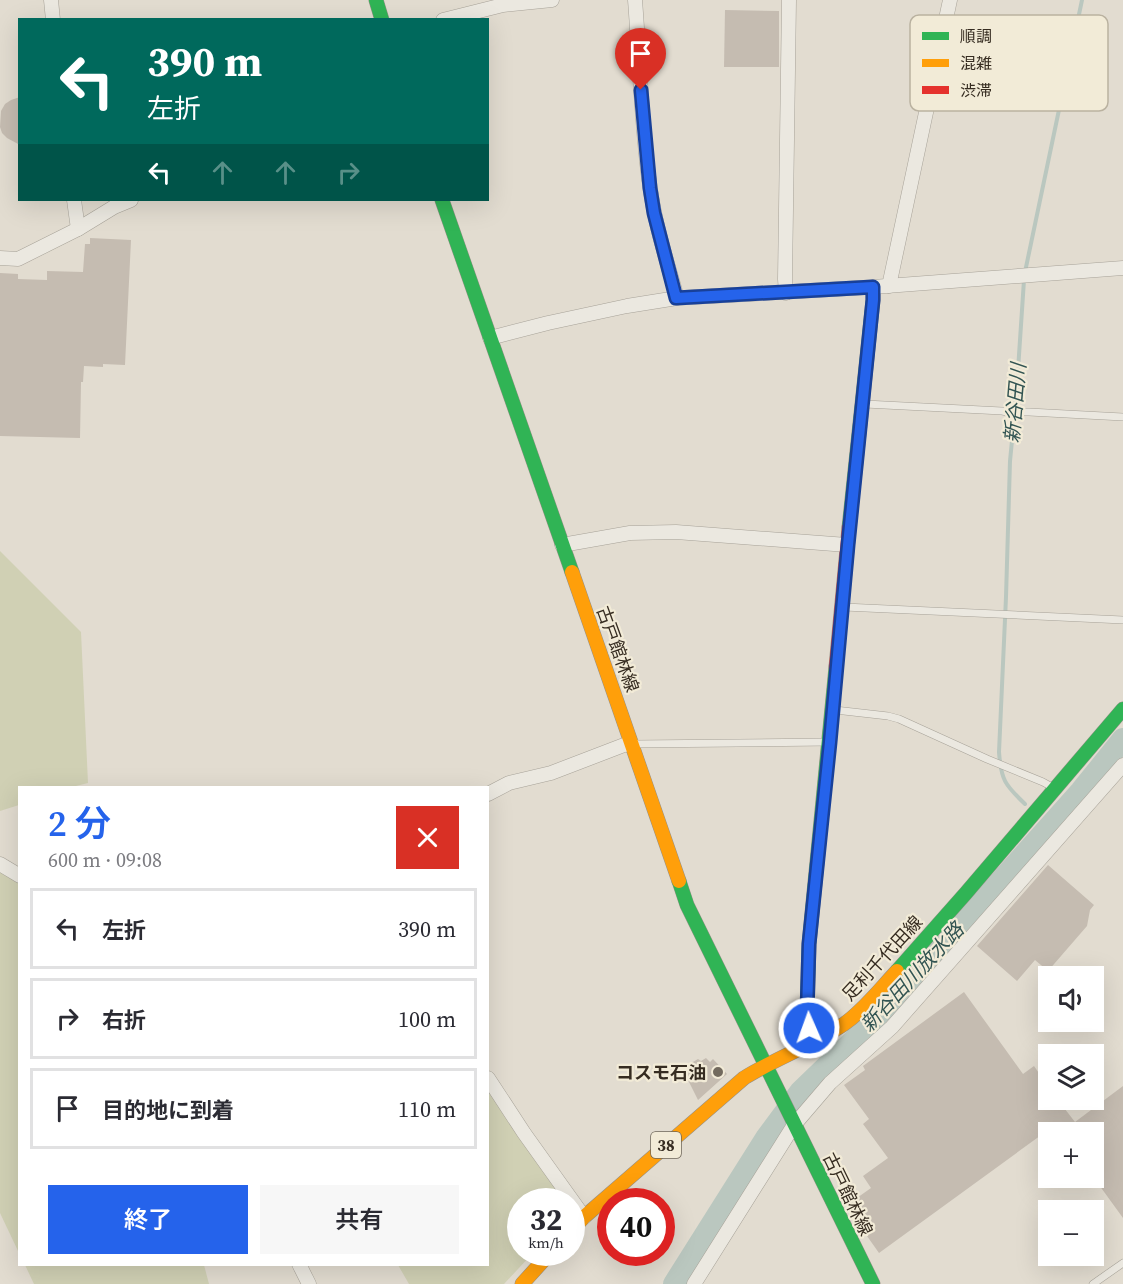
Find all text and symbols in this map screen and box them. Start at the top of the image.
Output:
legend [910,15,1108,111]
text: 順調 [960,25,992,47]
pin [615,28,666,90]
text: 390 m [147,32,262,90]
icon: arrive [624,37,657,70]
icon: left [48,42,126,120]
text: 混雑 [960,52,992,74]
text: 渋滞 [960,79,992,101]
text: 左折 [147,90,201,127]
icon: left [143,156,176,189]
icon: ahead [206,156,239,189]
icon: ahead [269,156,302,189]
icon: right [332,156,365,189]
water label: 新谷田川 [998,360,1033,444]
street label: 古戸館林線 [591,602,645,696]
text: 2 分 [48,799,111,848]
button: close [396,806,459,869]
text: 600 m · 09:08 [48,846,162,874]
street label: 足利千代田線 [836,910,928,1006]
icon: left [51,912,84,945]
text: 390 m [398,914,456,944]
text: 左折 [102,915,146,945]
water label: 新谷田川放水路 [854,915,971,1038]
map controls [1038,966,1104,1266]
button: sound [1038,966,1104,1032]
position arrow [777,996,841,1060]
icon: right [51,1002,84,1035]
text: 100 m [398,1004,456,1034]
text: 右折 [102,1005,146,1035]
button: layers [1038,1044,1104,1110]
place label: コスモ石油 [616,1060,706,1085]
marker: コスモ石油 [711,1065,725,1079]
icon: arrive [51,1092,84,1125]
text: 110 m [398,1094,456,1124]
text: 目的地に到着 [102,1095,234,1125]
button: + [1038,1122,1104,1188]
road number: 38 [651,1132,681,1158]
street label: 古戸館林線 [817,1148,879,1240]
button: 終了 [48,1185,248,1254]
button: 共有 [260,1185,459,1254]
speed limit sign: 40 [597,1188,675,1266]
text: 32 [530,1199,562,1240]
button: − [1038,1200,1104,1266]
text: km/h [528,1232,564,1253]

